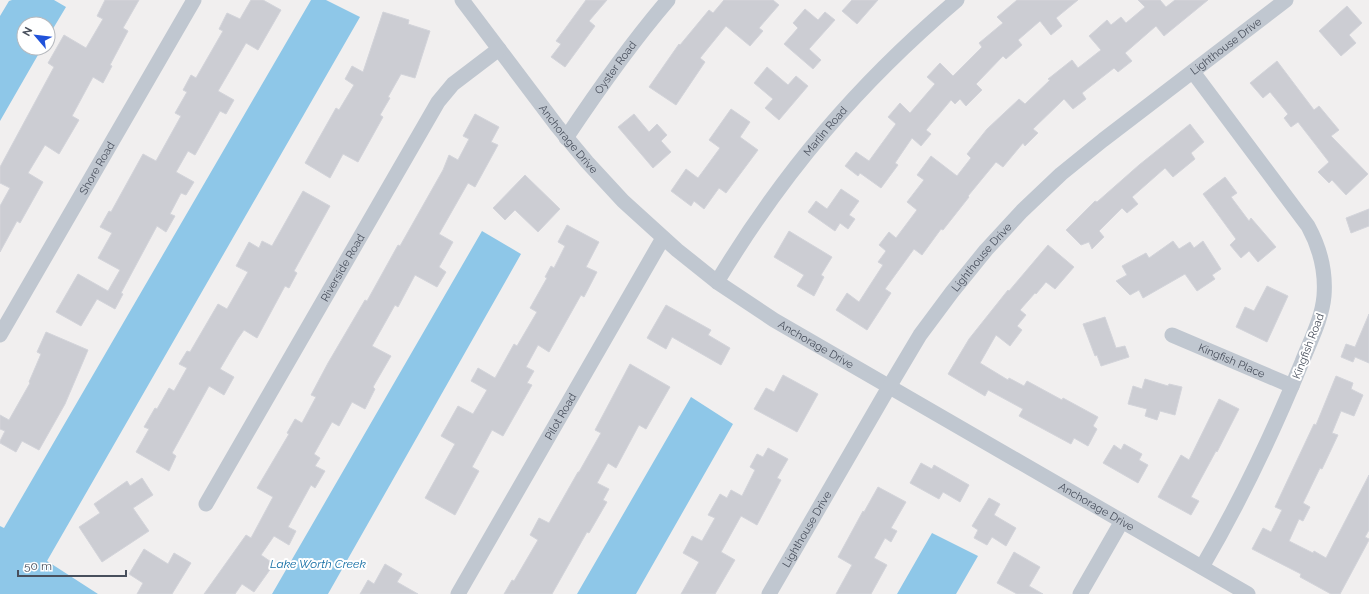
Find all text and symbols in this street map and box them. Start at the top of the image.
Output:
street label: Lighthouse Drive [1188,15,1265,78]
north arrow [16,16,56,56]
text: N [20,25,35,38]
street label: Oyster Road [592,39,639,97]
street label: Anchorage Drive [536,102,601,177]
street label: Marlin Road [801,104,850,159]
street label: Shore Road [77,139,118,197]
street label: Lighthouse Drive [949,220,1015,294]
street label: Riverside Road [318,232,368,304]
street label: Kingfish Road [1290,311,1327,381]
street label: Anchorage Drive [776,318,856,372]
street label: Kingfish Place [1196,341,1267,381]
street label: Pilot Road [542,391,579,442]
street label: Anchorage Drive [1056,480,1137,534]
street label: Lighthouse Drive [780,488,835,570]
scale bar [18,552,126,578]
water label: Lake Worth Creek [270,557,366,571]
text: 50 m [24,559,52,573]

